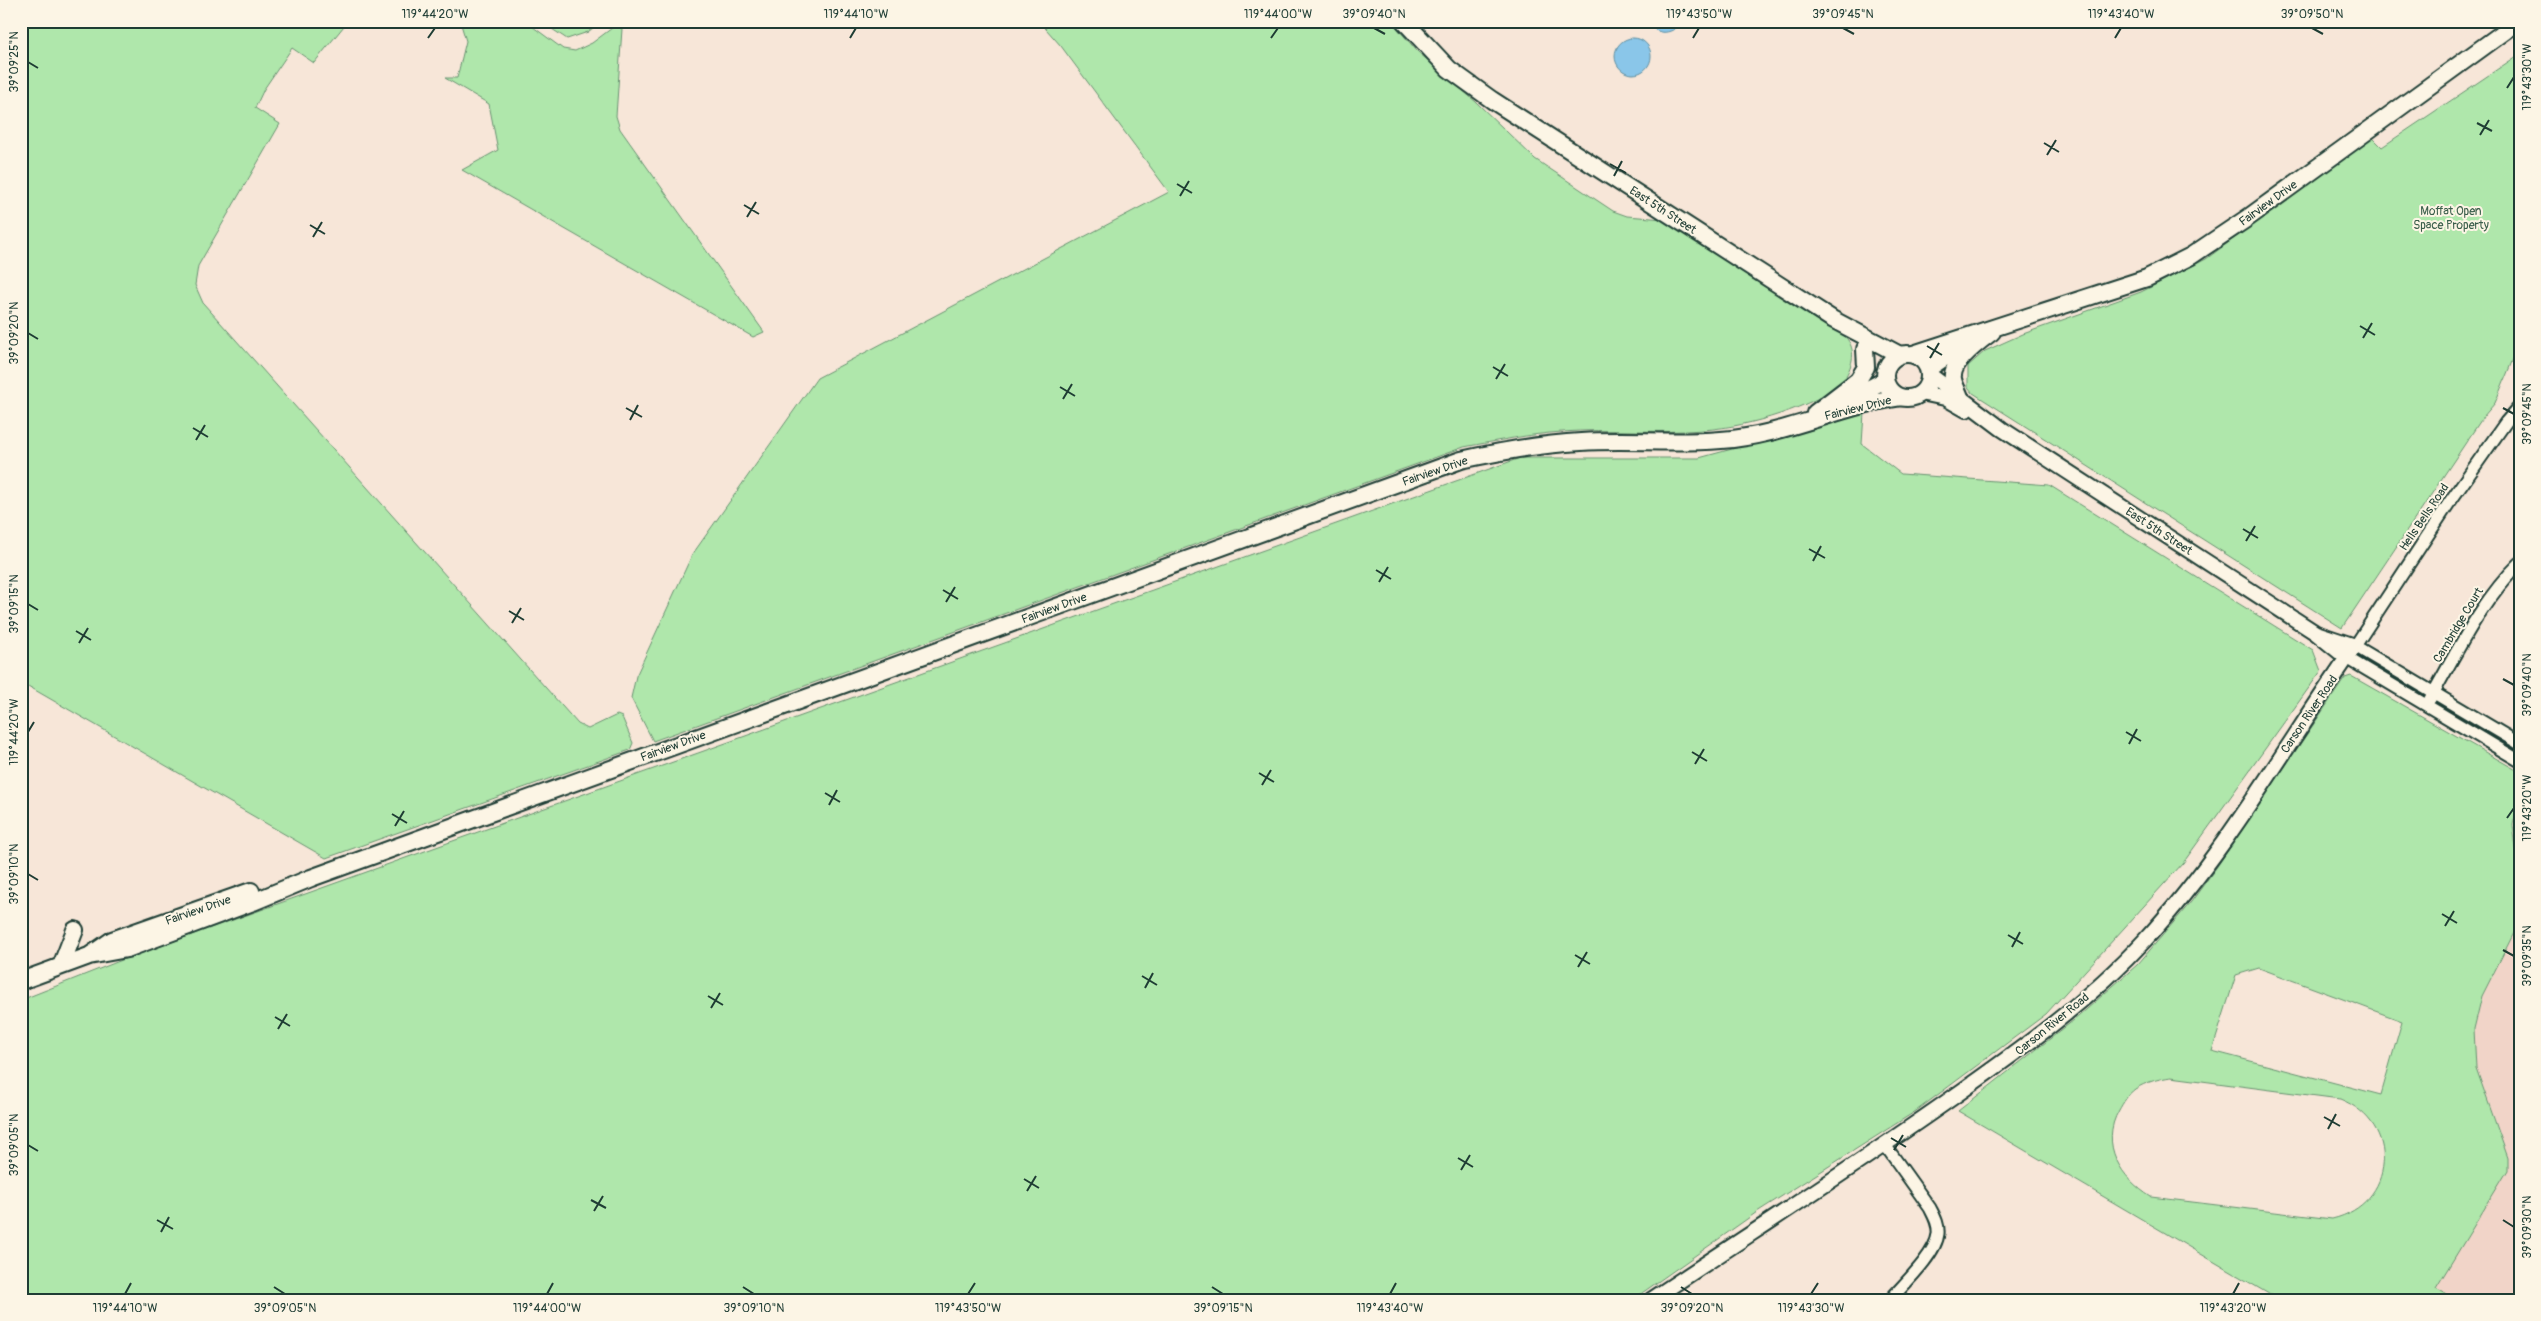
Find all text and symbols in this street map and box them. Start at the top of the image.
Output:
text: 119°44'20"W [401,7,469,22]
text: 119°44'10"W [823,7,889,22]
text: 119°44'00"W [1244,7,1312,22]
text: 39°09'40"N [1342,7,1406,22]
text: 119°43'50"W [1666,7,1732,22]
text: 39°09'45"N [1812,7,1874,22]
text: 119°43'40"W [2087,7,2155,22]
text: 39°09'50"N [2281,7,2343,22]
text: 39°09'25"N [7,31,22,93]
text: 119°43'30"W [2520,44,2535,110]
street label: Fairview Drive [2236,177,2300,230]
street label: East 5th Street [1626,183,1699,238]
park label: Moffat Open Space Property [2413,204,2489,233]
text: 39°09'20"N [7,302,22,364]
text: 39°09'45"N [2520,383,2535,445]
street label: Fairview Drive [1823,393,1893,424]
street label: Fairview Drive [1400,453,1470,490]
street label: Hells Bells Road [2396,481,2452,554]
street label: East 5th Street [2122,504,2195,559]
text: 39°09'15"N [7,574,22,634]
street label: Cambridge Court [2430,585,2487,666]
street label: Fairview Drive [1020,590,1089,627]
text: 39°09'40"N [2520,653,2535,717]
street label: Carson River Road [2278,672,2341,756]
text: 119°44'20"W [7,698,22,766]
street label: Fairview Drive [639,728,708,765]
text: 119°43'20"W [2520,775,2535,841]
text: 39°09'10"N [7,844,22,904]
street label: Fairview Drive [163,892,233,929]
text: 39°09'35"N [2520,925,2535,987]
street label: Carson River Road [2012,990,2092,1059]
text: 39°09'05"N [7,1114,22,1176]
text: 39°09'30"N [2520,1196,2535,1258]
text: 119°44'10"W [92,1301,158,1316]
text: 39°09'05"N [254,1301,316,1316]
text: 119°44'00"W [513,1301,581,1316]
text: 39°09'10"N [724,1301,784,1316]
text: 119°43'50"W [935,1301,1001,1316]
text: 39°09'15"N [1193,1301,1253,1316]
text: 119°43'40"W [1356,1301,1424,1316]
text: 39°09'20"N [1661,1301,1723,1316]
text: 119°43'30"W [1778,1301,1844,1316]
text: 119°43'20"W [2200,1301,2266,1316]

